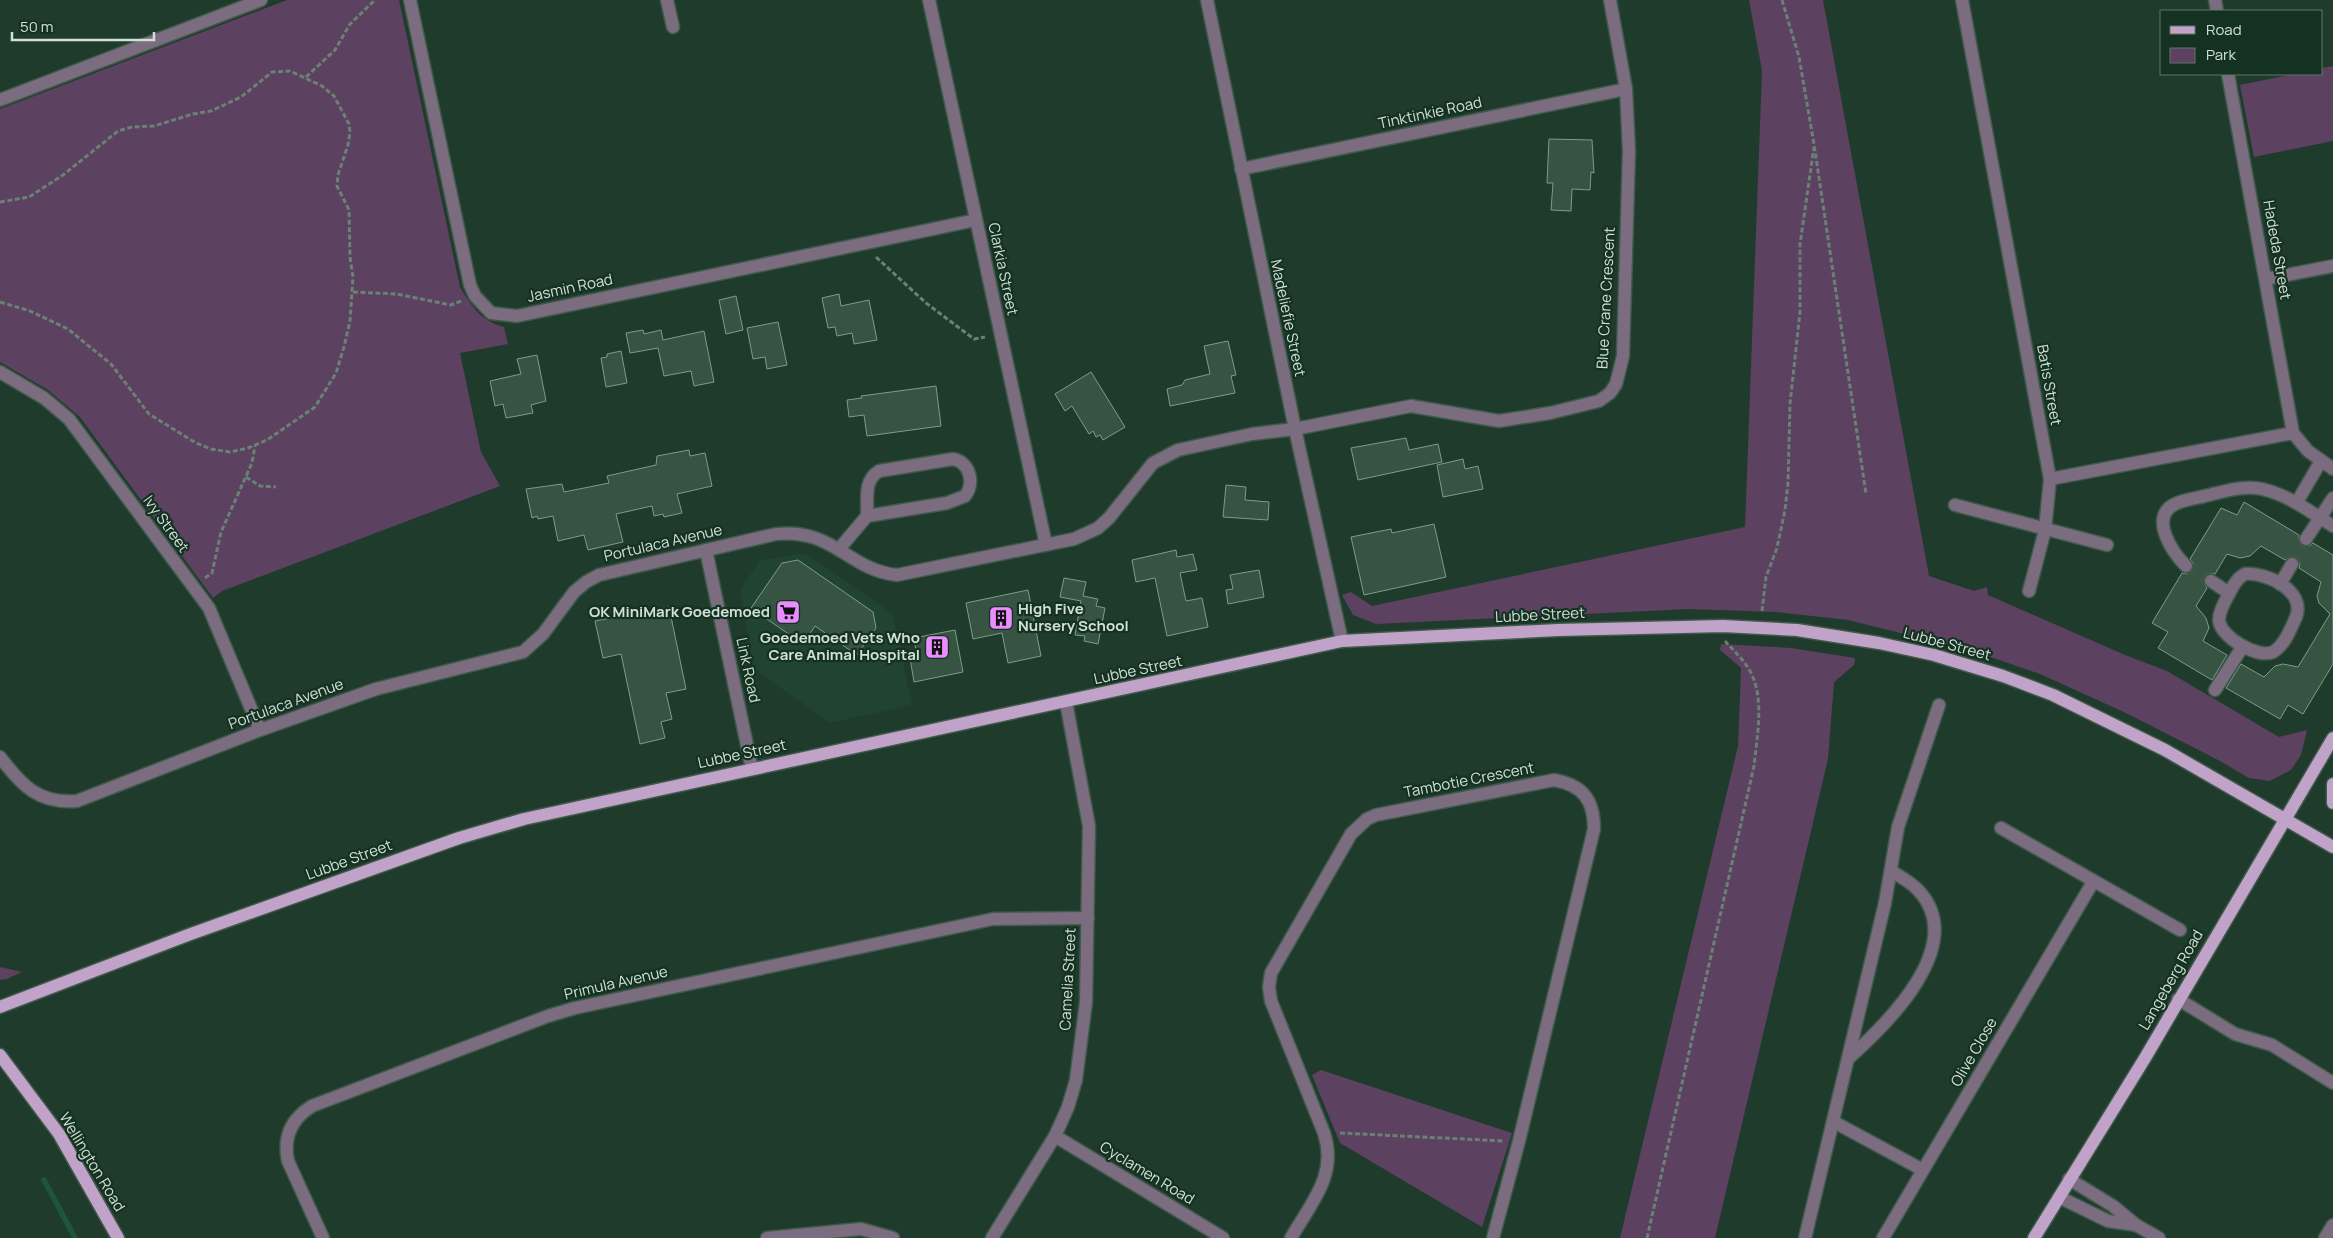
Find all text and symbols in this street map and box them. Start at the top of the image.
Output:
scale bar [12,10,155,42]
legend [2160,10,2323,75]
text: 50 m [20,16,54,37]
text: Road [2206,19,2242,40]
text: Park [2206,44,2236,65]
street label: Tinktinkie Road [1376,91,1484,134]
street label: Hadeda Street [2258,199,2297,301]
street label: Clarkia Street [983,221,1024,317]
street label: Blue Crane Crescent [1591,226,1620,370]
street label: Madeliefie Street [1266,257,1311,378]
street label: Jasmin Road [525,268,615,307]
street label: Batis Street [2032,343,2067,427]
street label: Ivy Street [139,491,194,557]
street label: Portulaca Avenue [602,519,724,566]
place label: High Five Nursery School [1018,598,1129,636]
supermarket icon: OK MiniMark Goedemoed [775,599,801,625]
place label: OK MiniMark Goedemoed [589,601,770,622]
street label: Lubbe Street [1494,602,1586,627]
building icon: High Five Nursery School [988,605,1014,631]
street label: Lubbe Street [1901,622,1993,665]
place label: Goedemoed Vets Who Care Animal Hospital [760,627,920,665]
building icon: Goedemoed Vets Who Care Animal Hospital [924,634,950,660]
street label: Link Road [731,635,766,704]
street label: Lubbe Street [1092,650,1184,689]
street label: Portulaca Avenue [225,673,346,734]
street label: Lubbe Street [696,734,788,773]
street label: Tambotie Crescent [1402,757,1536,802]
street label: Lubbe Street [303,834,395,885]
street label: Langeberg Road [2133,926,2208,1034]
street label: Camelia Street [1054,927,1081,1031]
street label: Primula Avenue [562,960,670,1005]
street label: Olive Close [1945,1013,2002,1090]
street label: Wellington Road [55,1108,130,1215]
street label: Cyclamen Road [1096,1136,1198,1209]

